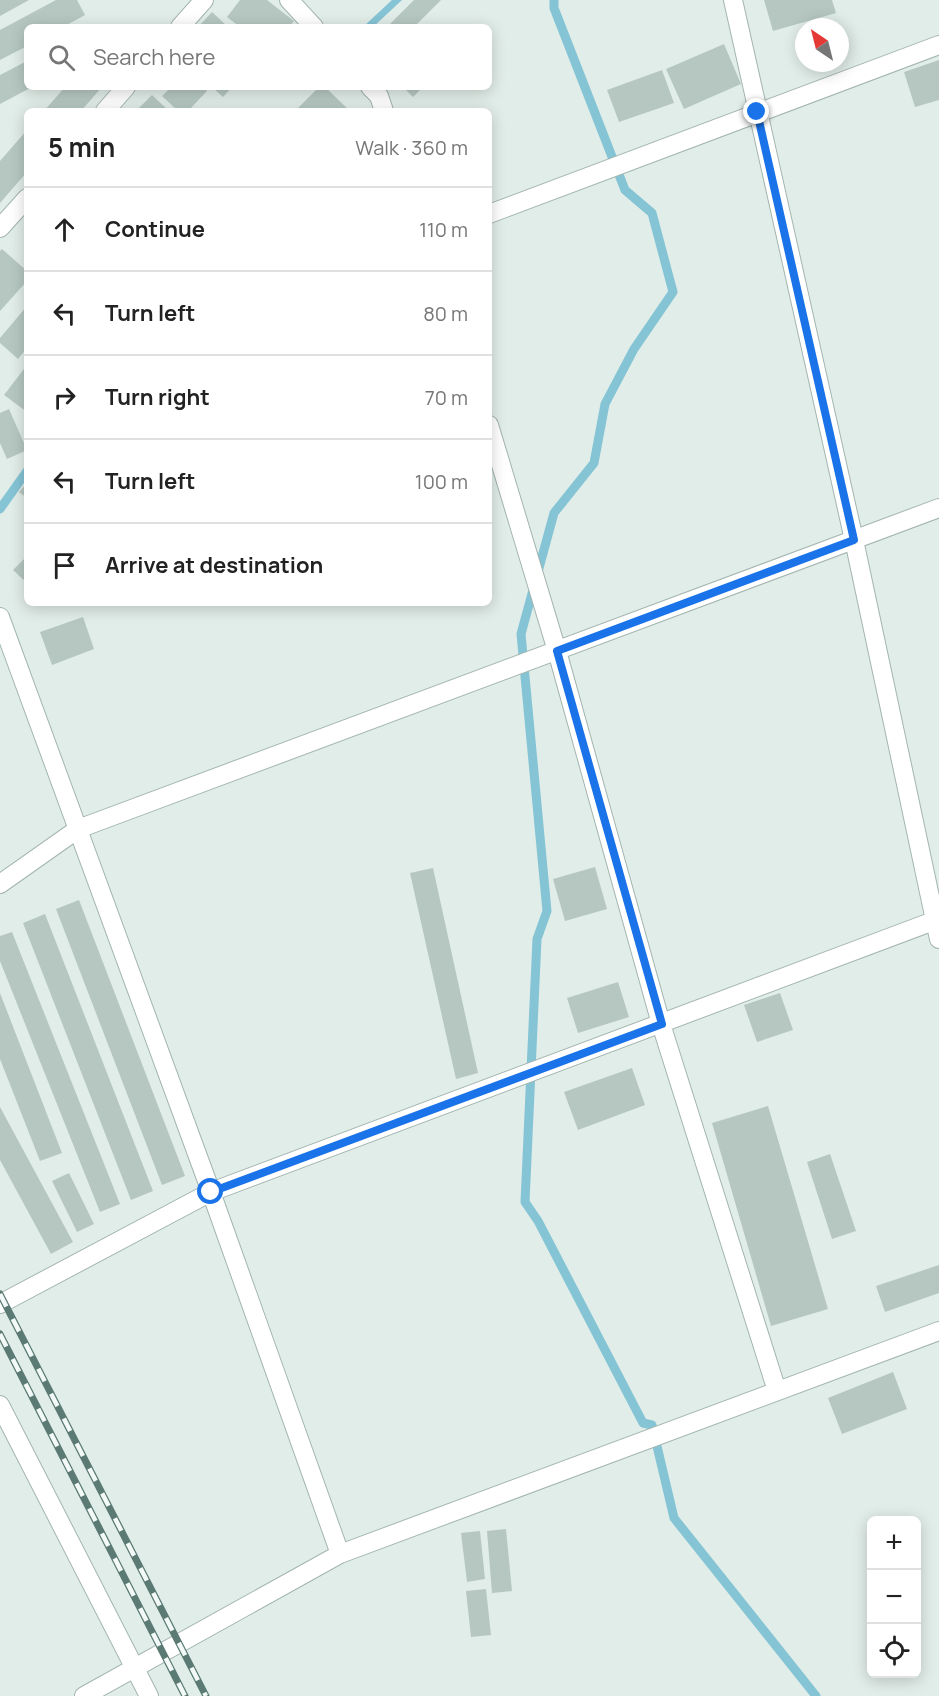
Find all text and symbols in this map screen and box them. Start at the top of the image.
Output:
north arrow [795,18,849,72]
search box [24,24,492,90]
icon: search [45,41,78,74]
text: Search here [93,42,215,72]
route end [743,98,769,124]
text: 5 min [48,129,115,165]
text: Walk · 360 m [355,134,468,161]
icon: ahead [48,213,81,246]
text: Continue [105,214,205,244]
text: 110 m [419,216,468,243]
icon: left [48,297,81,330]
text: Turn left [105,298,195,328]
text: 80 m [423,300,468,327]
icon: right [48,381,81,414]
text: Turn right [105,382,210,412]
text: 70 m [425,384,468,411]
icon: left [48,465,81,498]
text: Turn left [105,466,195,496]
text: 100 m [415,468,468,495]
icon: arrive [48,549,81,582]
text: Arrive at destination [105,550,323,580]
route start [197,1178,223,1204]
map controls [867,1516,921,1678]
button: + [867,1516,921,1570]
button: − [867,1570,921,1624]
button: locate [867,1624,921,1678]

